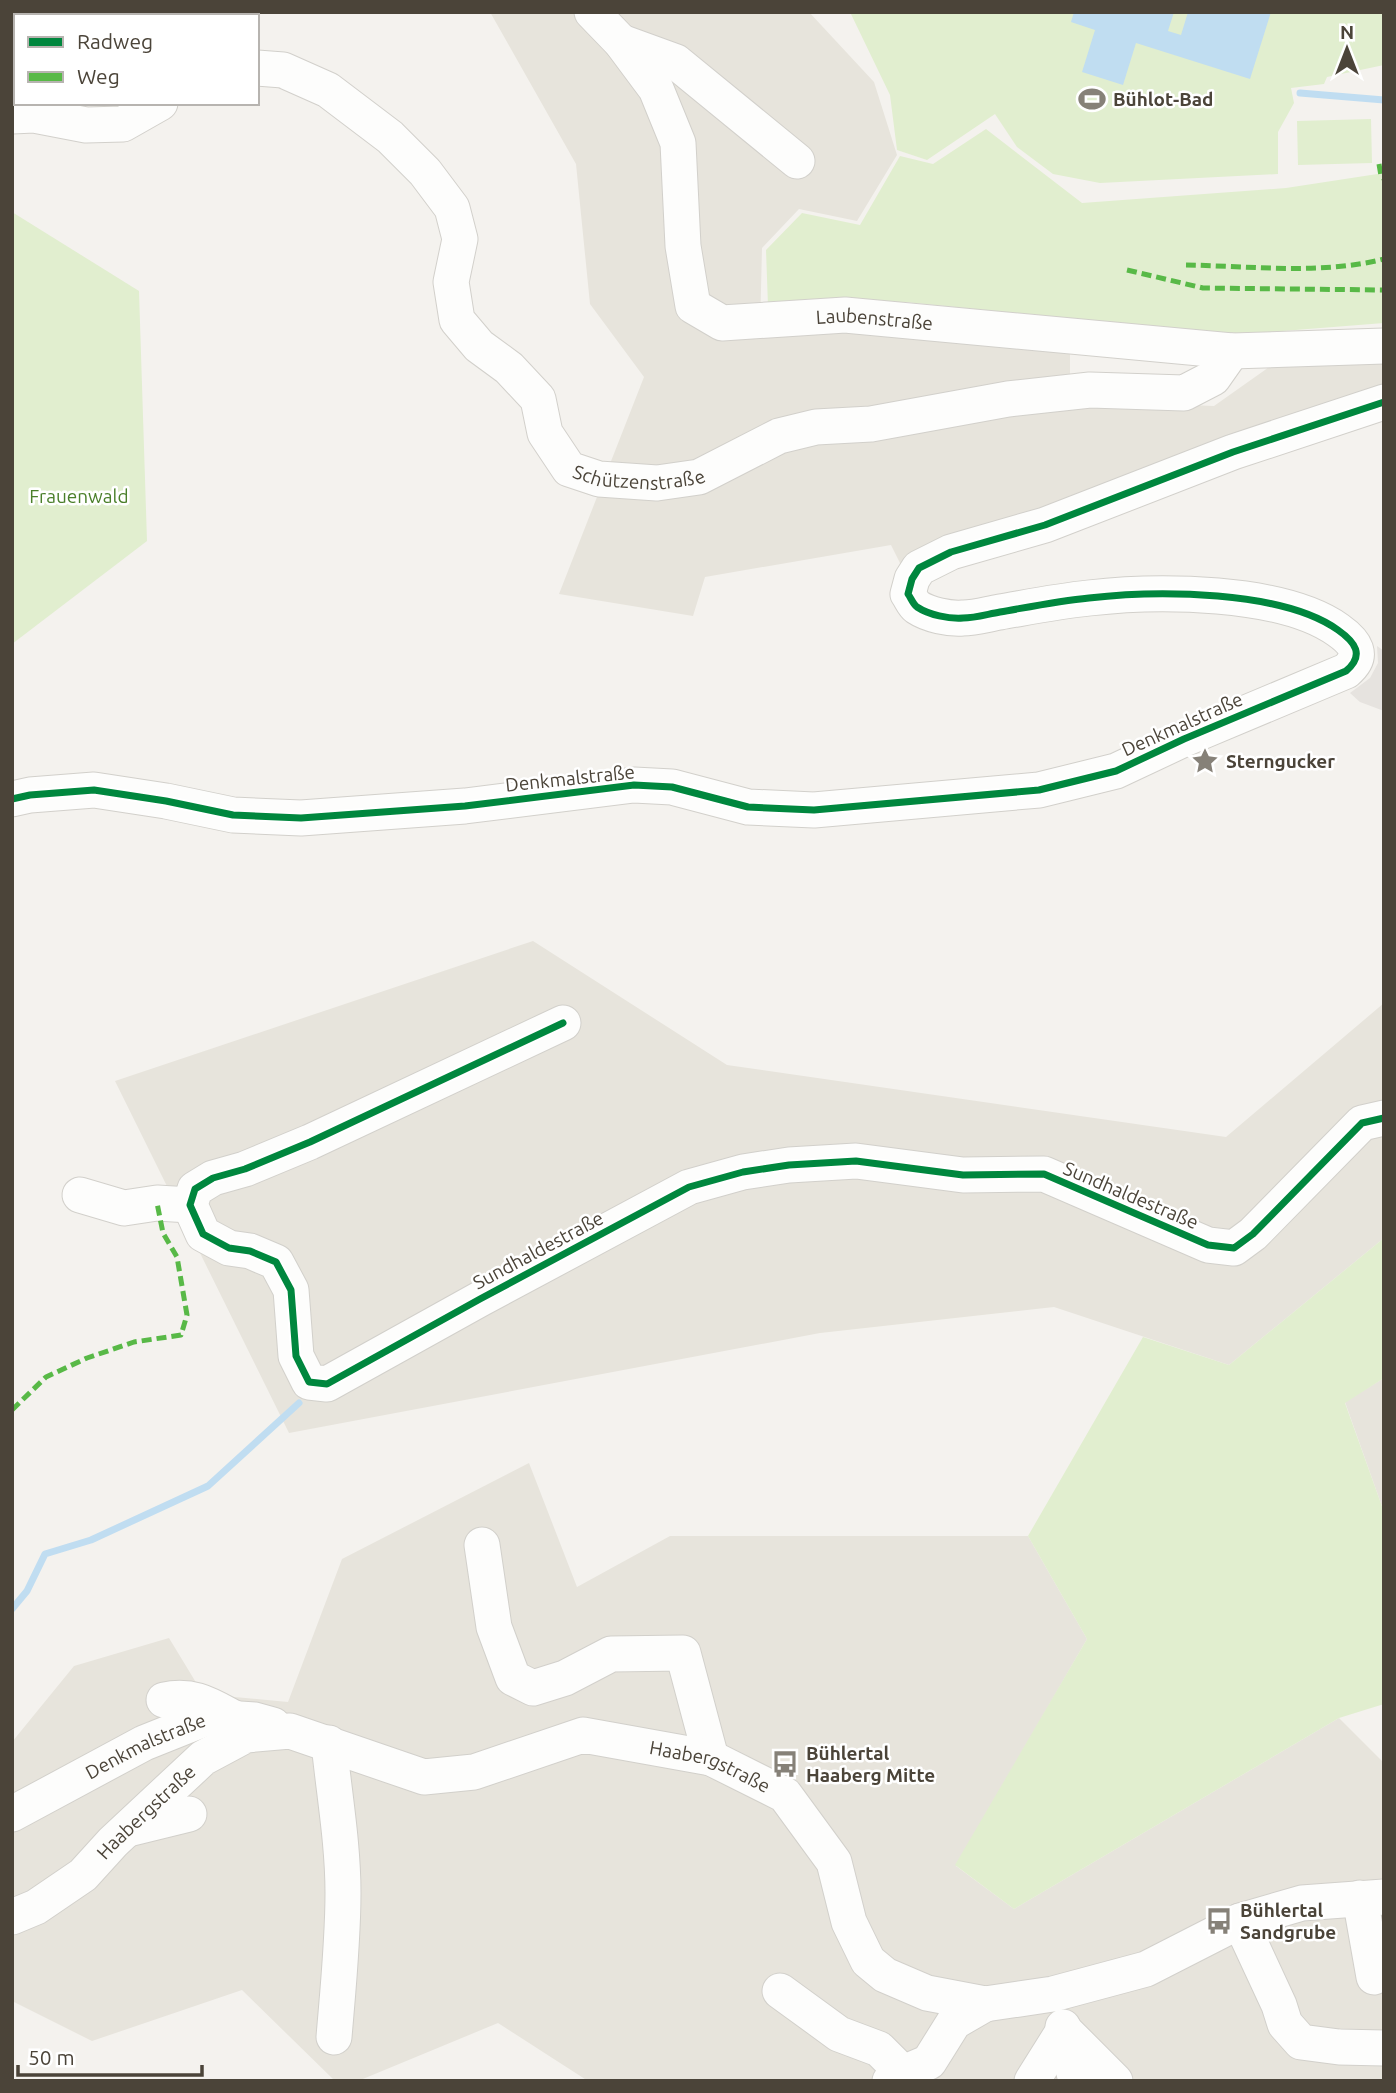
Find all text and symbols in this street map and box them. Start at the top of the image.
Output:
legend [14,14,259,105]
north arrow [1312,14,1382,84]
text: N [1340,21,1354,43]
text: Radweg [77,29,153,53]
text: Weg [77,64,120,88]
sports icon: Bühlot-Bad [1077,84,1107,114]
place label: Bühlot-Bad [1113,88,1213,110]
street label: Laubenstraße [815,304,934,334]
street label: Schützenstraße [570,460,709,494]
park label: Frauenwald [29,485,129,507]
street label: Denkmalstraße [1118,687,1246,761]
place icon: Sterngucker [1190,746,1220,776]
place label: Sterngucker [1226,750,1335,772]
street label: Denkmalstraße [504,760,636,796]
street label: Sundhaldestraße [1060,1157,1202,1233]
street label: Sundhaldestraße [469,1206,607,1294]
street label: Denkmalstraße [82,1709,209,1783]
street label: Haabergstraße [648,1736,774,1797]
place label: Bühlertal Haaberg Mitte [806,1742,935,1786]
bus stop icon: Bühlertal Haaberg Mitte [770,1749,800,1779]
street label: Haabergstraße [92,1760,200,1864]
place label: Bühlertal Sandgrube [1240,1899,1336,1943]
bus stop icon: Bühlertal Sandgrube [1204,1906,1234,1936]
scale bar [18,2034,201,2078]
text: 50 m [28,2045,75,2069]

